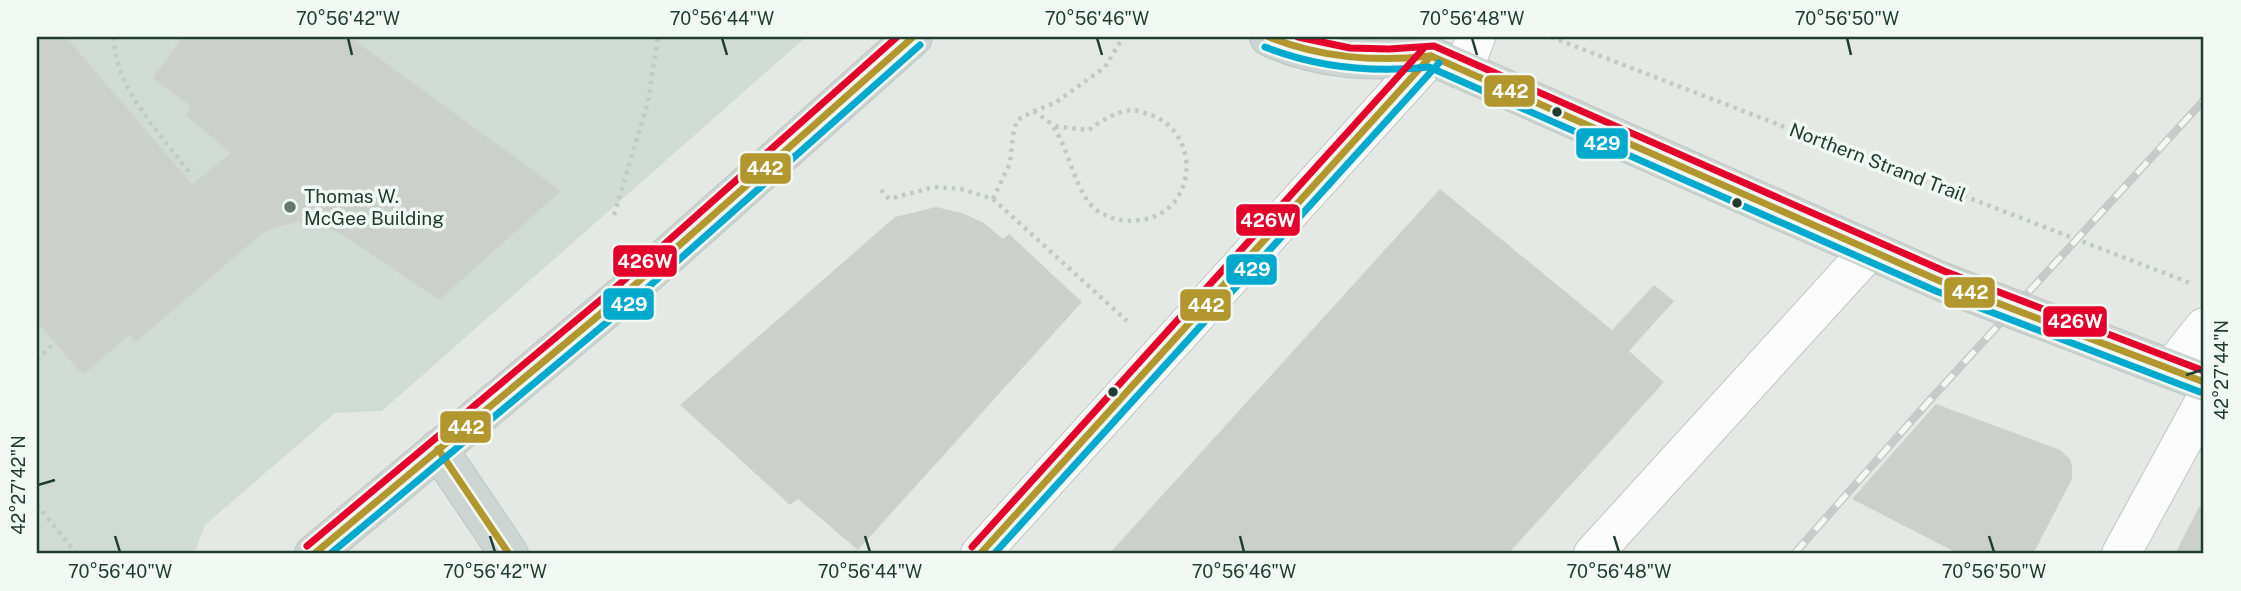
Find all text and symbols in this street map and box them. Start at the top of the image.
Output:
text: 70°56'42"W [296,8,400,29]
text: 70°56'44"W [670,8,774,29]
text: 70°56'46"W [1045,8,1149,29]
text: 70°56'48"W [1420,8,1524,29]
text: 70°56'50"W [1795,8,1899,29]
line badge: 442 [1483,74,1536,108]
text: 442 [1492,80,1529,102]
unlabelled marker [1550,105,1564,119]
street label: Northern Strand Trail [1787,118,1969,206]
line badge: 429 [1575,127,1629,160]
text: 429 [1583,132,1621,154]
line badge: 442 [739,152,792,185]
text: 442 [747,157,784,179]
place label: Thomas W. McGee Building [304,185,444,229]
unlabelled marker [1730,196,1744,210]
marker: Thomas W. McGee Building [282,199,298,215]
line badge: 426W [1235,203,1301,237]
text: 426W [1240,209,1296,231]
line badge: 426W [612,244,678,278]
text: 426W [617,250,673,272]
line badge: 429 [1225,253,1278,286]
text: 429 [1233,258,1271,280]
line badge: 442 [1943,276,1996,309]
text: 442 [1952,281,1989,303]
line badge: 429 [602,287,655,321]
line badge: 442 [1179,288,1232,322]
text: 429 [610,293,648,315]
text: 442 [1188,294,1225,316]
line badge: 426W [2042,305,2108,338]
text: 426W [2047,310,2103,332]
text: 42°27'44"N [2211,320,2232,420]
unlabelled marker [1106,385,1120,399]
line badge: 442 [439,410,492,444]
text: 442 [448,416,485,438]
text: 42°27'42"N [8,435,29,535]
text: 70°56'40"W [68,561,172,582]
text: 70°56'42"W [443,561,547,582]
text: 70°56'44"W [818,561,922,582]
text: 70°56'46"W [1192,561,1296,582]
text: 70°56'48"W [1567,561,1671,582]
text: 70°56'50"W [1942,561,2046,582]

